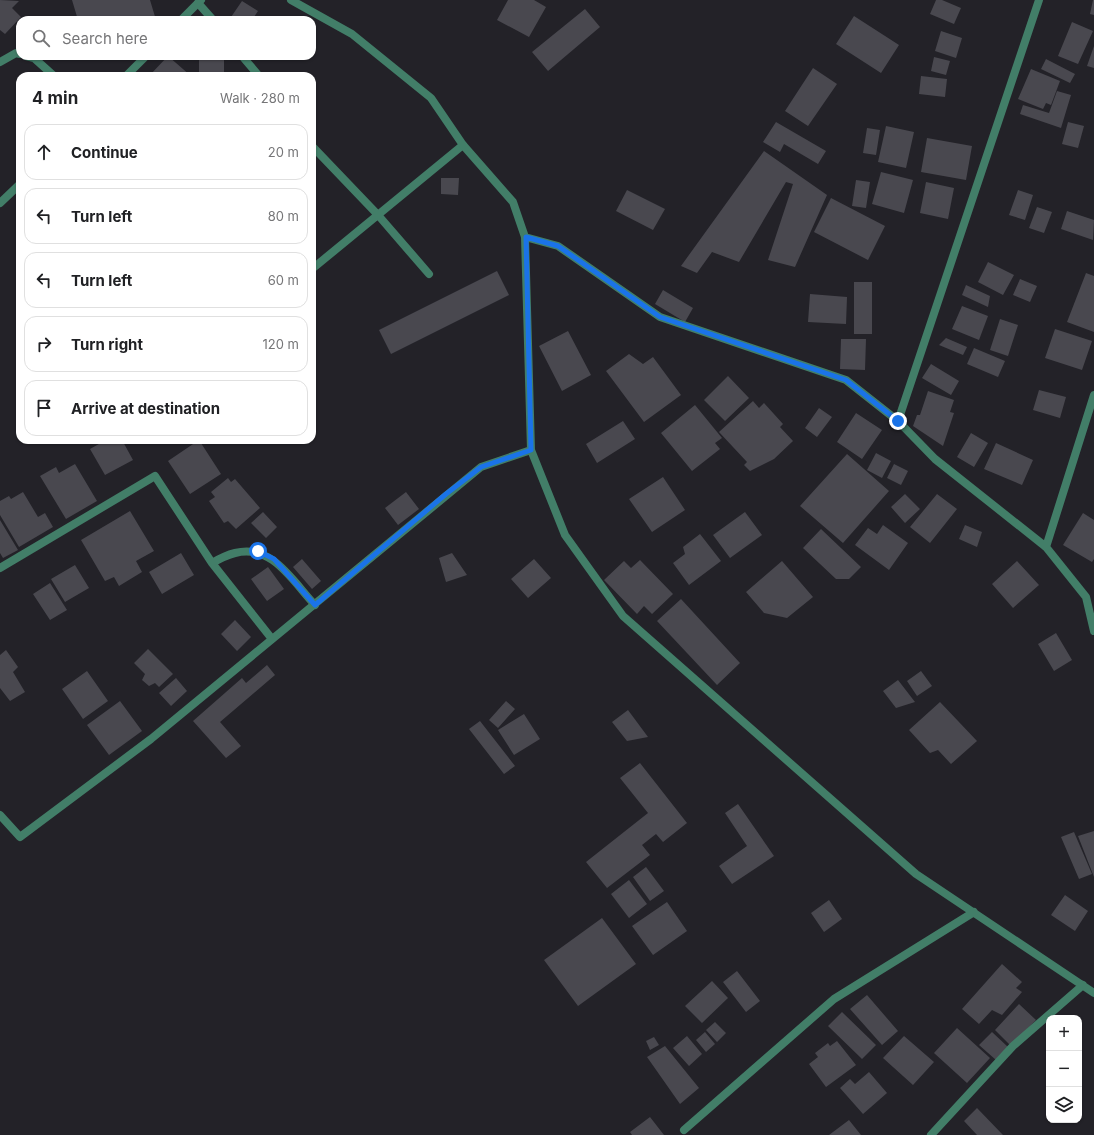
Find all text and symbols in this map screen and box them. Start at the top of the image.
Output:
search box [16,16,316,60]
icon: search [30,27,52,49]
text: Search here [62,29,148,48]
text: 4 min [32,88,78,108]
text: Walk · 280 m [220,90,300,106]
icon: ahead [33,141,55,163]
text: Continue [71,143,138,162]
text: 20 m [268,144,299,160]
icon: left [33,205,55,227]
text: Turn left [71,207,132,226]
text: 80 m [268,208,299,224]
icon: left [33,269,55,291]
text: Turn left [71,271,132,290]
text: 60 m [268,272,299,288]
icon: right [33,333,55,355]
text: Turn right [71,335,143,354]
text: 120 m [263,336,299,352]
icon: arrive [33,397,55,419]
text: Arrive at destination [71,399,220,418]
route end [889,412,907,430]
route start [249,542,267,560]
map controls [1046,1015,1082,1123]
button: + [1046,1015,1082,1051]
button: − [1046,1051,1082,1087]
button: layers [1046,1087,1082,1123]

